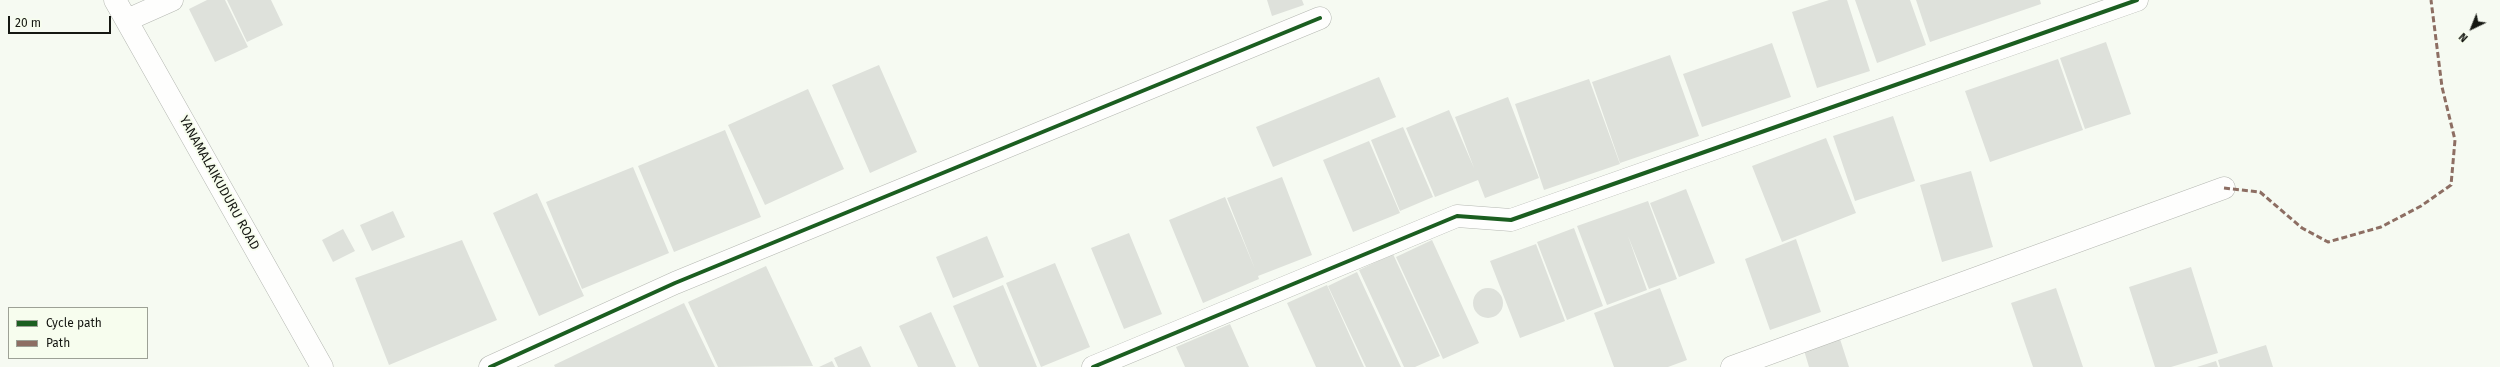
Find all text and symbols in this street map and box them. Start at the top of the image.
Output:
scale bar [10,8,113,34]
north arrow [2452,8,2492,48]
text: 20 m [15,16,41,30]
text: N [2456,30,2471,44]
street label: YANAMALAIKUDURU ROAD [176,113,262,253]
legend [8,307,148,359]
text: Cycle path [46,316,102,330]
text: Path [46,336,70,350]

